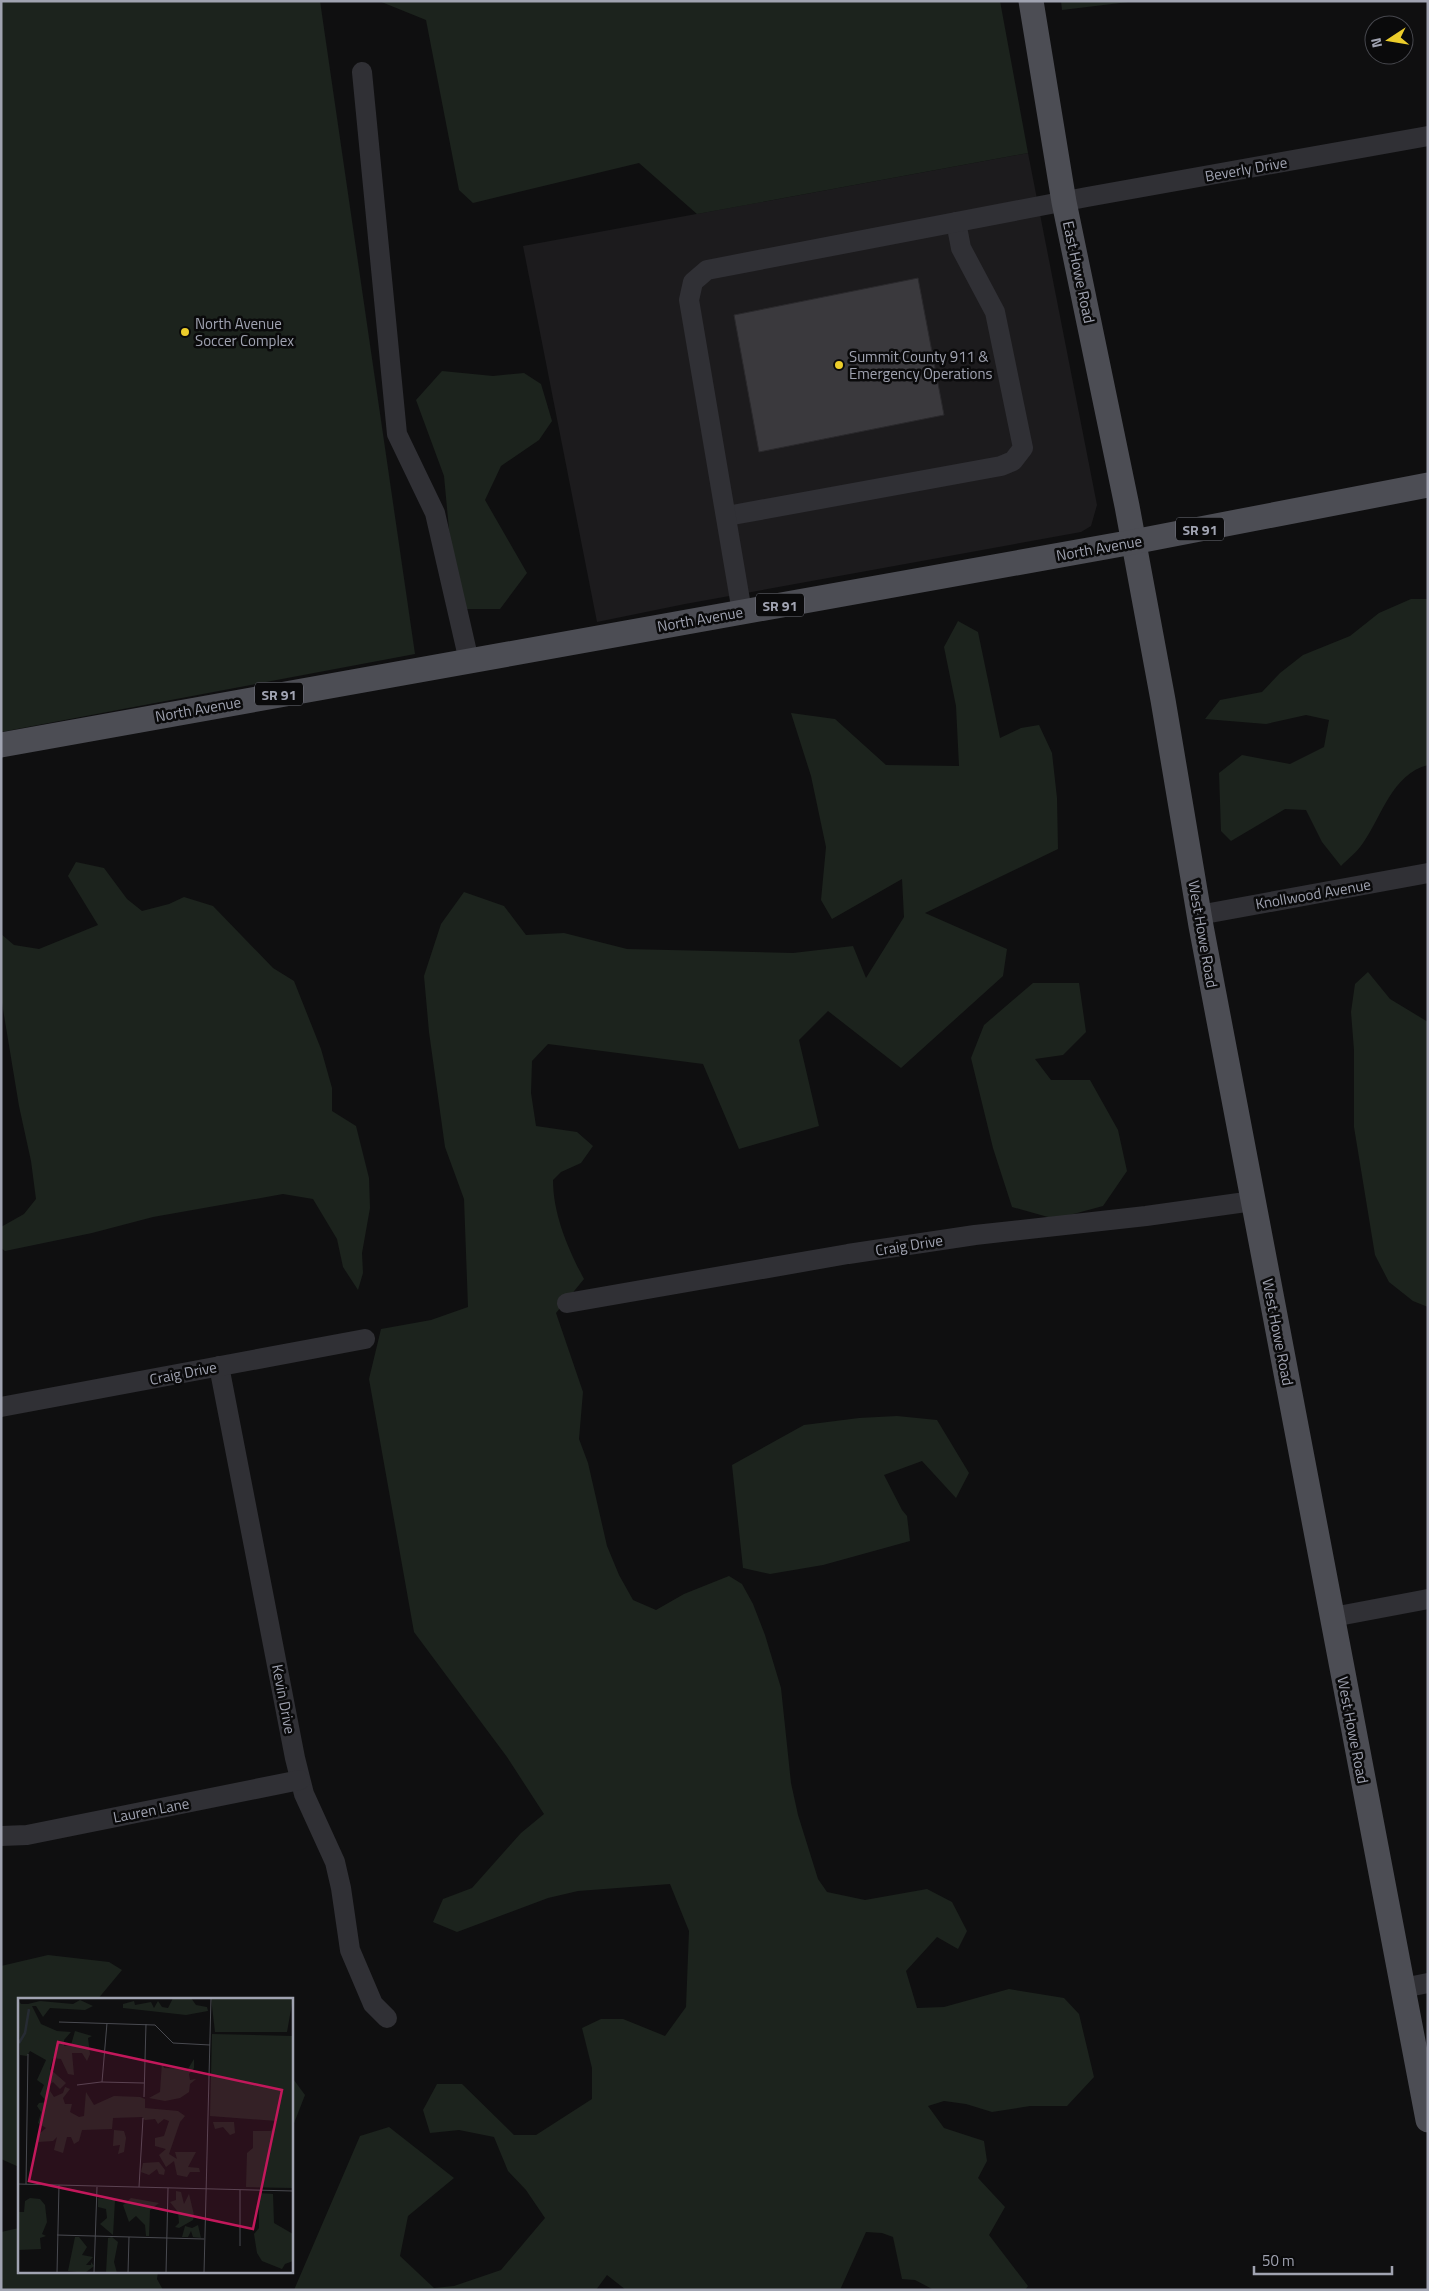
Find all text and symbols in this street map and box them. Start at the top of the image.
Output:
north arrow [1364,15,1414,65]
text: N [1365,36,1387,50]
street label: Beverly Drive [1203,150,1289,188]
street label: East Howe Road [1057,219,1101,325]
place label: North Avenue Soccer Complex [195,312,294,352]
marker: North Avenue Soccer Complex [179,326,191,338]
place label: Summit County 911 & Emergency Operations [849,345,993,385]
marker: Summit County 911 & Emergency Operations [833,359,845,371]
road number: SR 91 [1176,518,1224,540]
street label: North Avenue [1054,529,1144,567]
road number: SR 91 [756,594,804,616]
street label: North Avenue [655,600,745,638]
road number: SR 91 [255,682,303,706]
street label: North Avenue [153,690,243,728]
street label: Knollwood Avenue [1254,873,1372,915]
street label: West Howe Road [1182,878,1224,990]
street label: Craig Drive [874,1228,944,1262]
street label: West Howe Road [1256,1276,1300,1388]
street label: Craig Drive [147,1355,219,1391]
street label: Kevin Drive [266,1662,302,1736]
street label: West Howe Road [1331,1674,1375,1786]
street label: Lauren Lane [111,1791,191,1829]
inset map [18,1998,292,2274]
scale bar [1254,2244,1392,2276]
text: 50 m [1262,2249,1295,2272]

